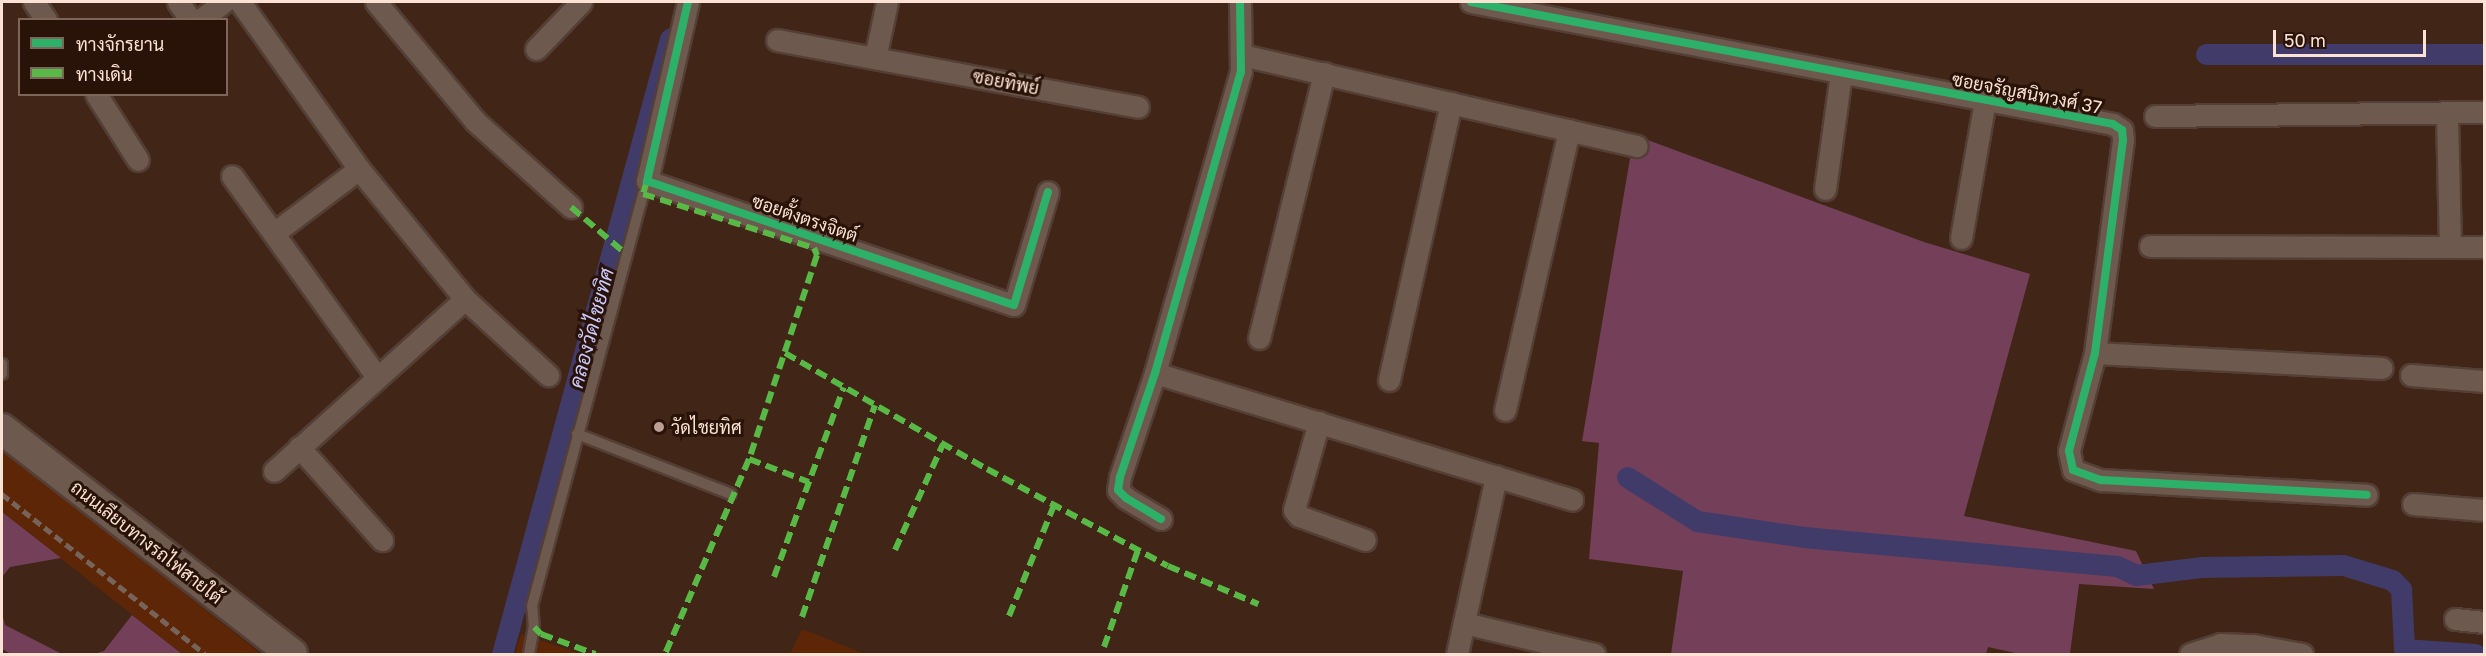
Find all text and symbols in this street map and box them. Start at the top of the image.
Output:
legend [18,18,228,96]
scale bar [2276,18,2429,56]
text: 50 m [2284,29,2326,51]
text: ทางจักรยาน [76,33,164,55]
text: ทางเดิน [76,63,132,85]
street label: ซอยทิพย์ [971,65,1041,99]
street label: ซอยจรัญสนิทวงศ์ 37 [1950,68,2104,118]
street label: ซอยตั้งตรงจิตต์ [749,190,861,246]
water label: คลองวัดไชยทิศ [563,265,619,391]
place label: วัดไชยทิศ [671,416,742,438]
marker: วัดไชยทิศ [652,420,666,434]
street label: ถนนเลียบทางรถไฟสายใต้ [67,476,227,608]

